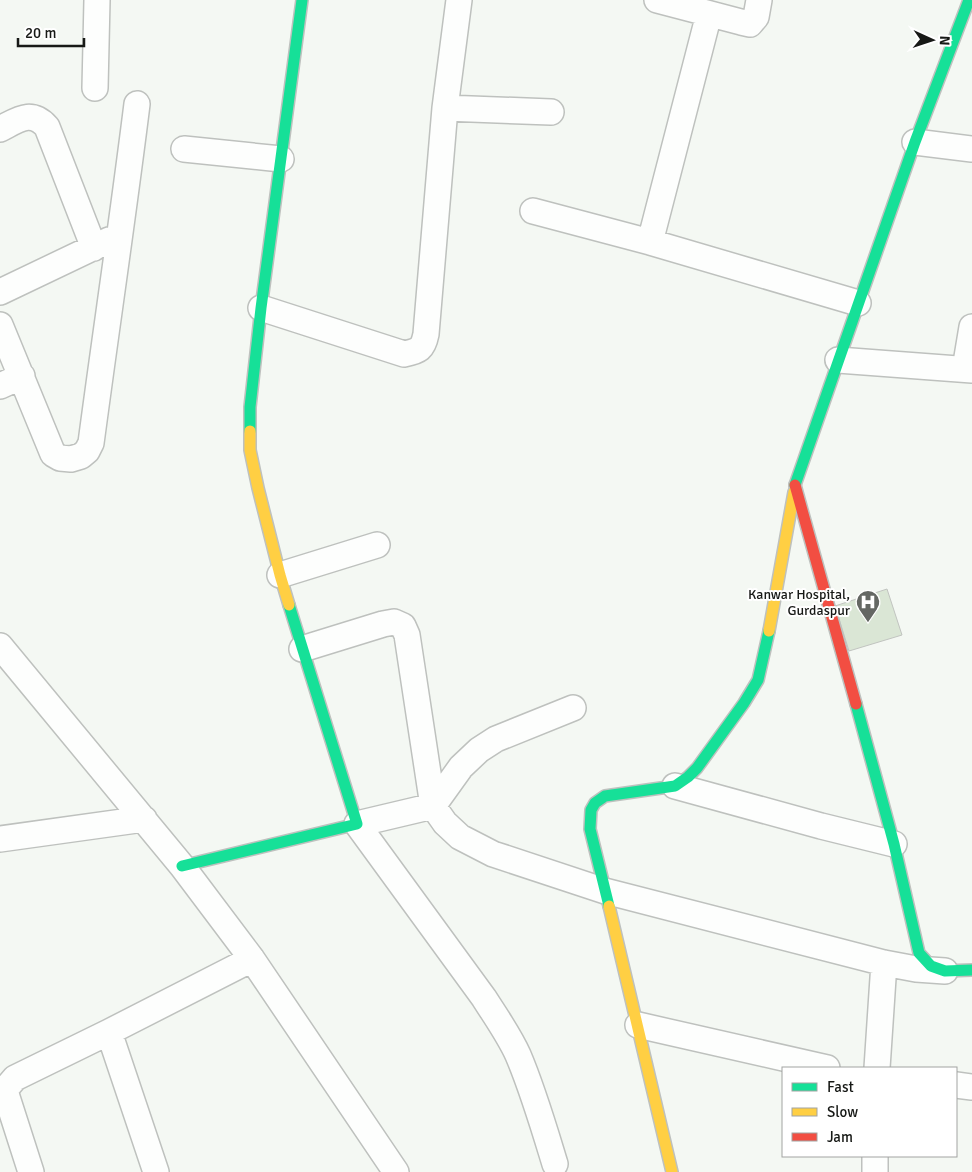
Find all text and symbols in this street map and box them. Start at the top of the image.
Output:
scale bar [18,15,84,47]
north arrow [907,15,957,65]
text: 20 m [25,24,56,42]
text: N [936,35,953,46]
place label: Kanwar Hospital, Gurdaspur [748,586,851,619]
hospital icon: Kanwar Hospital, Gurdaspur [855,589,881,623]
legend [782,1067,957,1157]
text: Fast [827,1078,854,1096]
text: Slow [827,1103,858,1121]
text: Jam [827,1128,853,1146]

